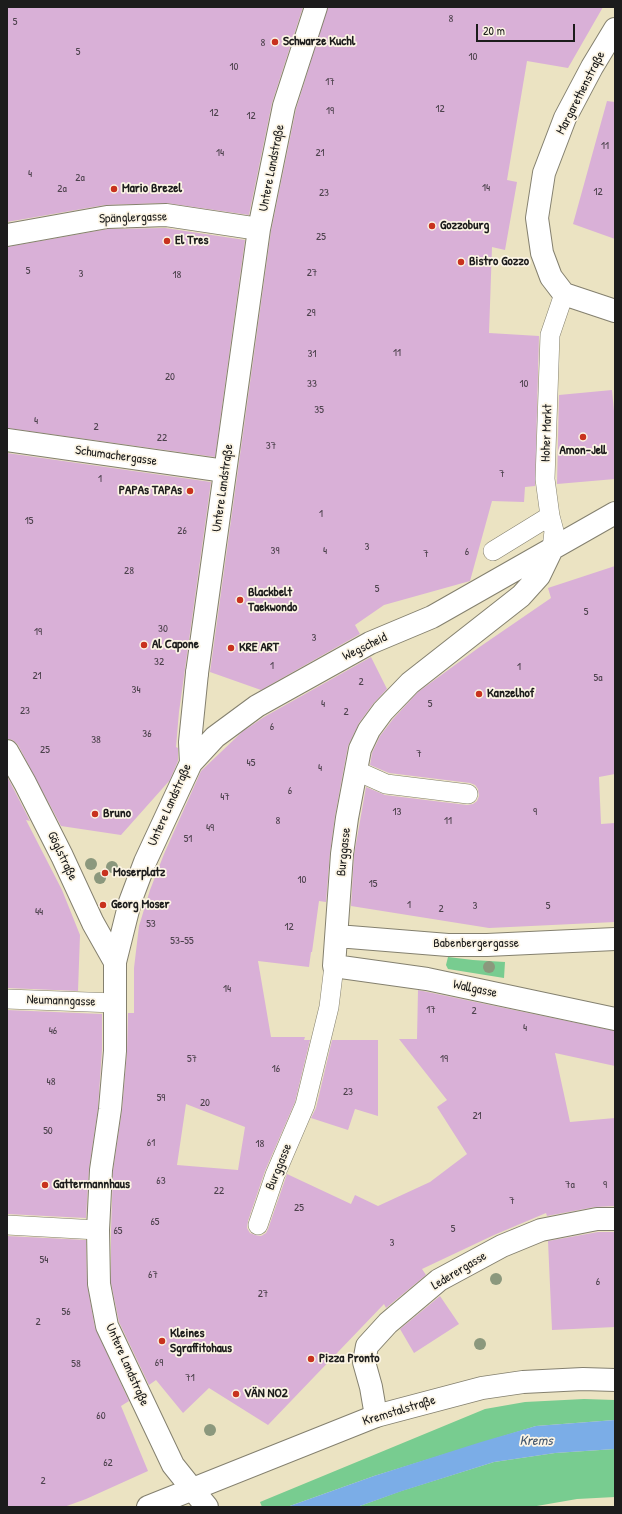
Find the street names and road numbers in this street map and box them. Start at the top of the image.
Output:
street label: Margarethenstraße [553,49,609,137]
street label: Untere Landstraße [256,123,288,213]
street label: Spänglergasse [99,209,167,227]
street label: Hoher Markt [538,404,556,462]
street label: Schumachergasse [74,443,158,469]
street label: Untere Landstraße [209,443,237,533]
street label: Wegscheid [340,630,390,664]
street label: Untere Landstraße [145,761,195,849]
street label: Burggasse [334,827,354,877]
street label: Göglstraße [44,829,80,883]
street label: Babenbergergasse [433,936,519,952]
street label: Wallgasse [451,977,499,1001]
street label: Neumanngasse [26,992,96,1010]
street label: Burggasse [263,1142,295,1192]
street label: Lederergasse [429,1248,489,1294]
street label: Untere Landstraße [102,1321,152,1409]
street label: Kremstalstraße [361,1393,437,1429]

